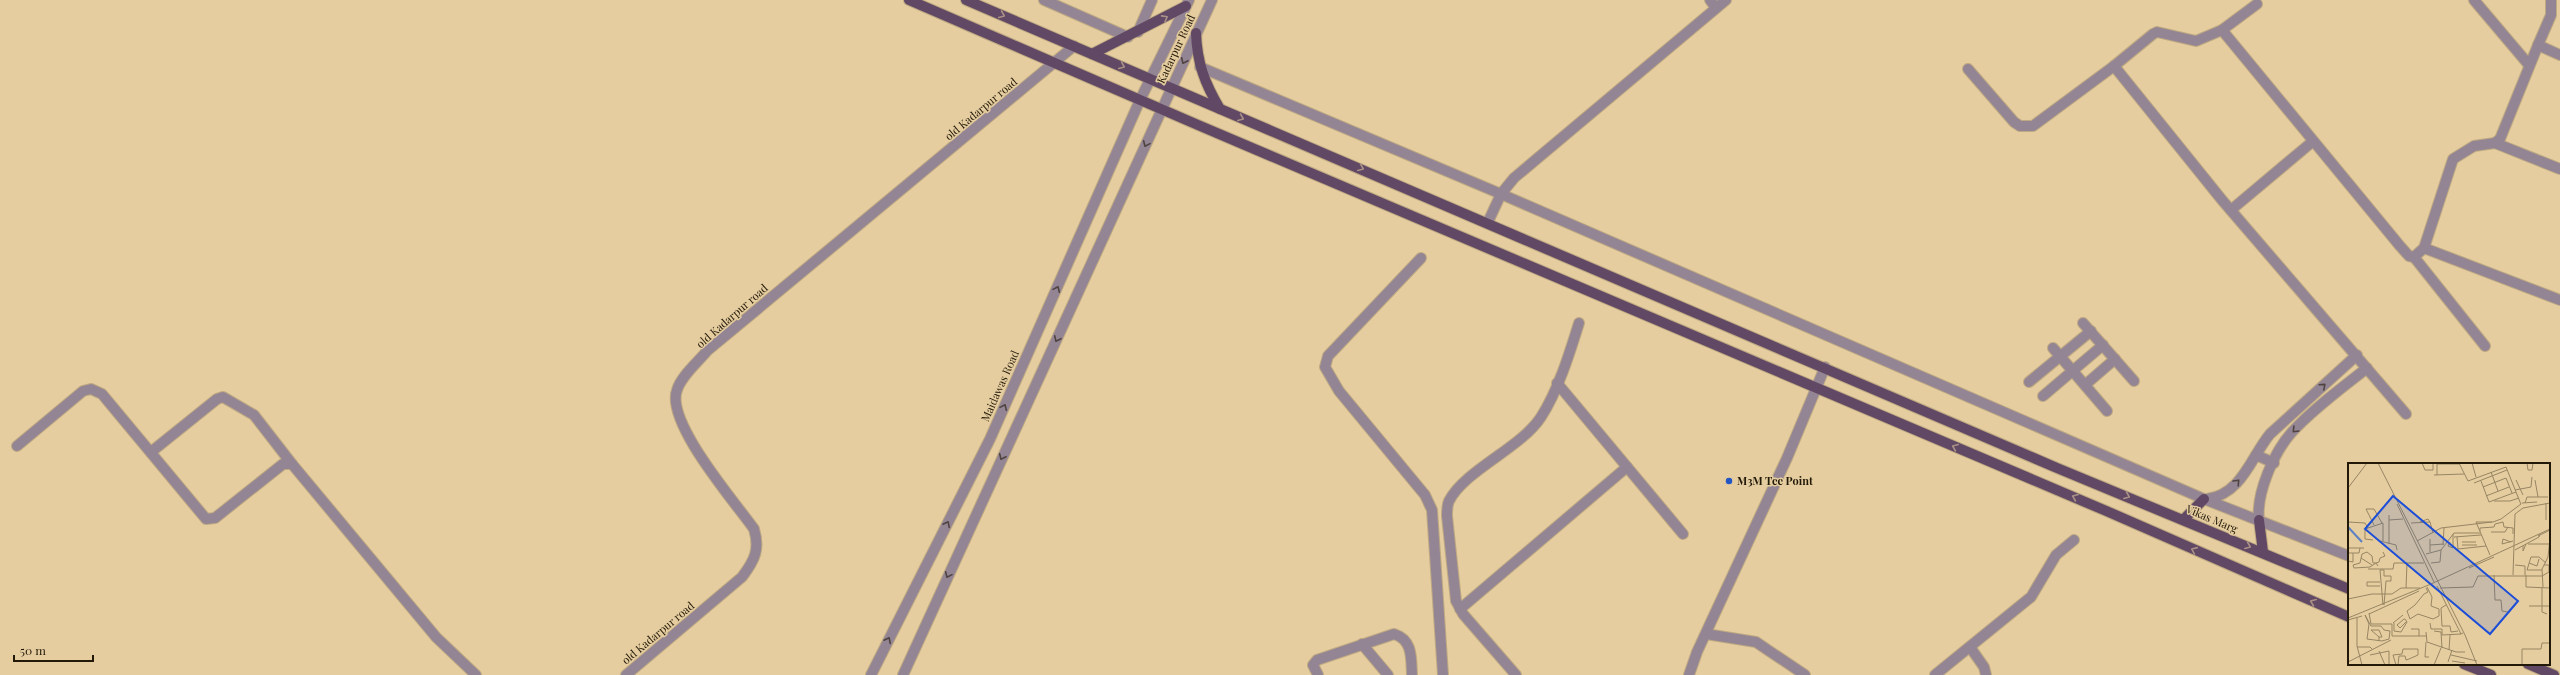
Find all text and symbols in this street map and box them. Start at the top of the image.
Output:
one-way arrow [999,11,1006,19]
street label: Kadarpur Road [1153,11,1198,86]
one-way arrow [1161,16,1168,23]
one-way arrow [1181,56,1189,64]
one-way arrow [1118,62,1125,70]
street label: old Kadarpur road [941,73,1021,143]
one-way arrow [1238,113,1245,121]
one-way arrow [1143,140,1151,148]
one-way arrow [1356,163,1364,171]
street label: old Kadarpur road [693,280,771,351]
one-way arrow [1052,285,1060,293]
one-way arrow [1054,335,1062,342]
street label: Maidawas Road [977,347,1022,424]
one-way arrow [2318,383,2326,391]
one-way arrow [999,404,1007,412]
one-way arrow [2292,425,2300,432]
one-way arrow [1952,444,1960,452]
one-way arrow [999,453,1007,460]
inset map [2348,463,2550,665]
place label: M3M Tee Point [1737,473,1813,488]
marker: M3M Tee Point [1724,476,1734,486]
one-way arrow [2232,479,2240,487]
one-way arrow [2124,492,2131,500]
one-way arrow [2072,494,2079,502]
street label: Vikas Marg [2183,501,2240,536]
one-way arrow [942,521,950,528]
one-way arrow [2244,542,2251,550]
one-way arrow [2191,547,2198,555]
one-way arrow [945,571,953,578]
street label: old Kadarpur road [618,597,698,667]
one-way arrow [2309,599,2316,607]
scale bar [14,637,93,663]
one-way arrow [883,637,891,644]
text: 50 m [20,642,46,658]

